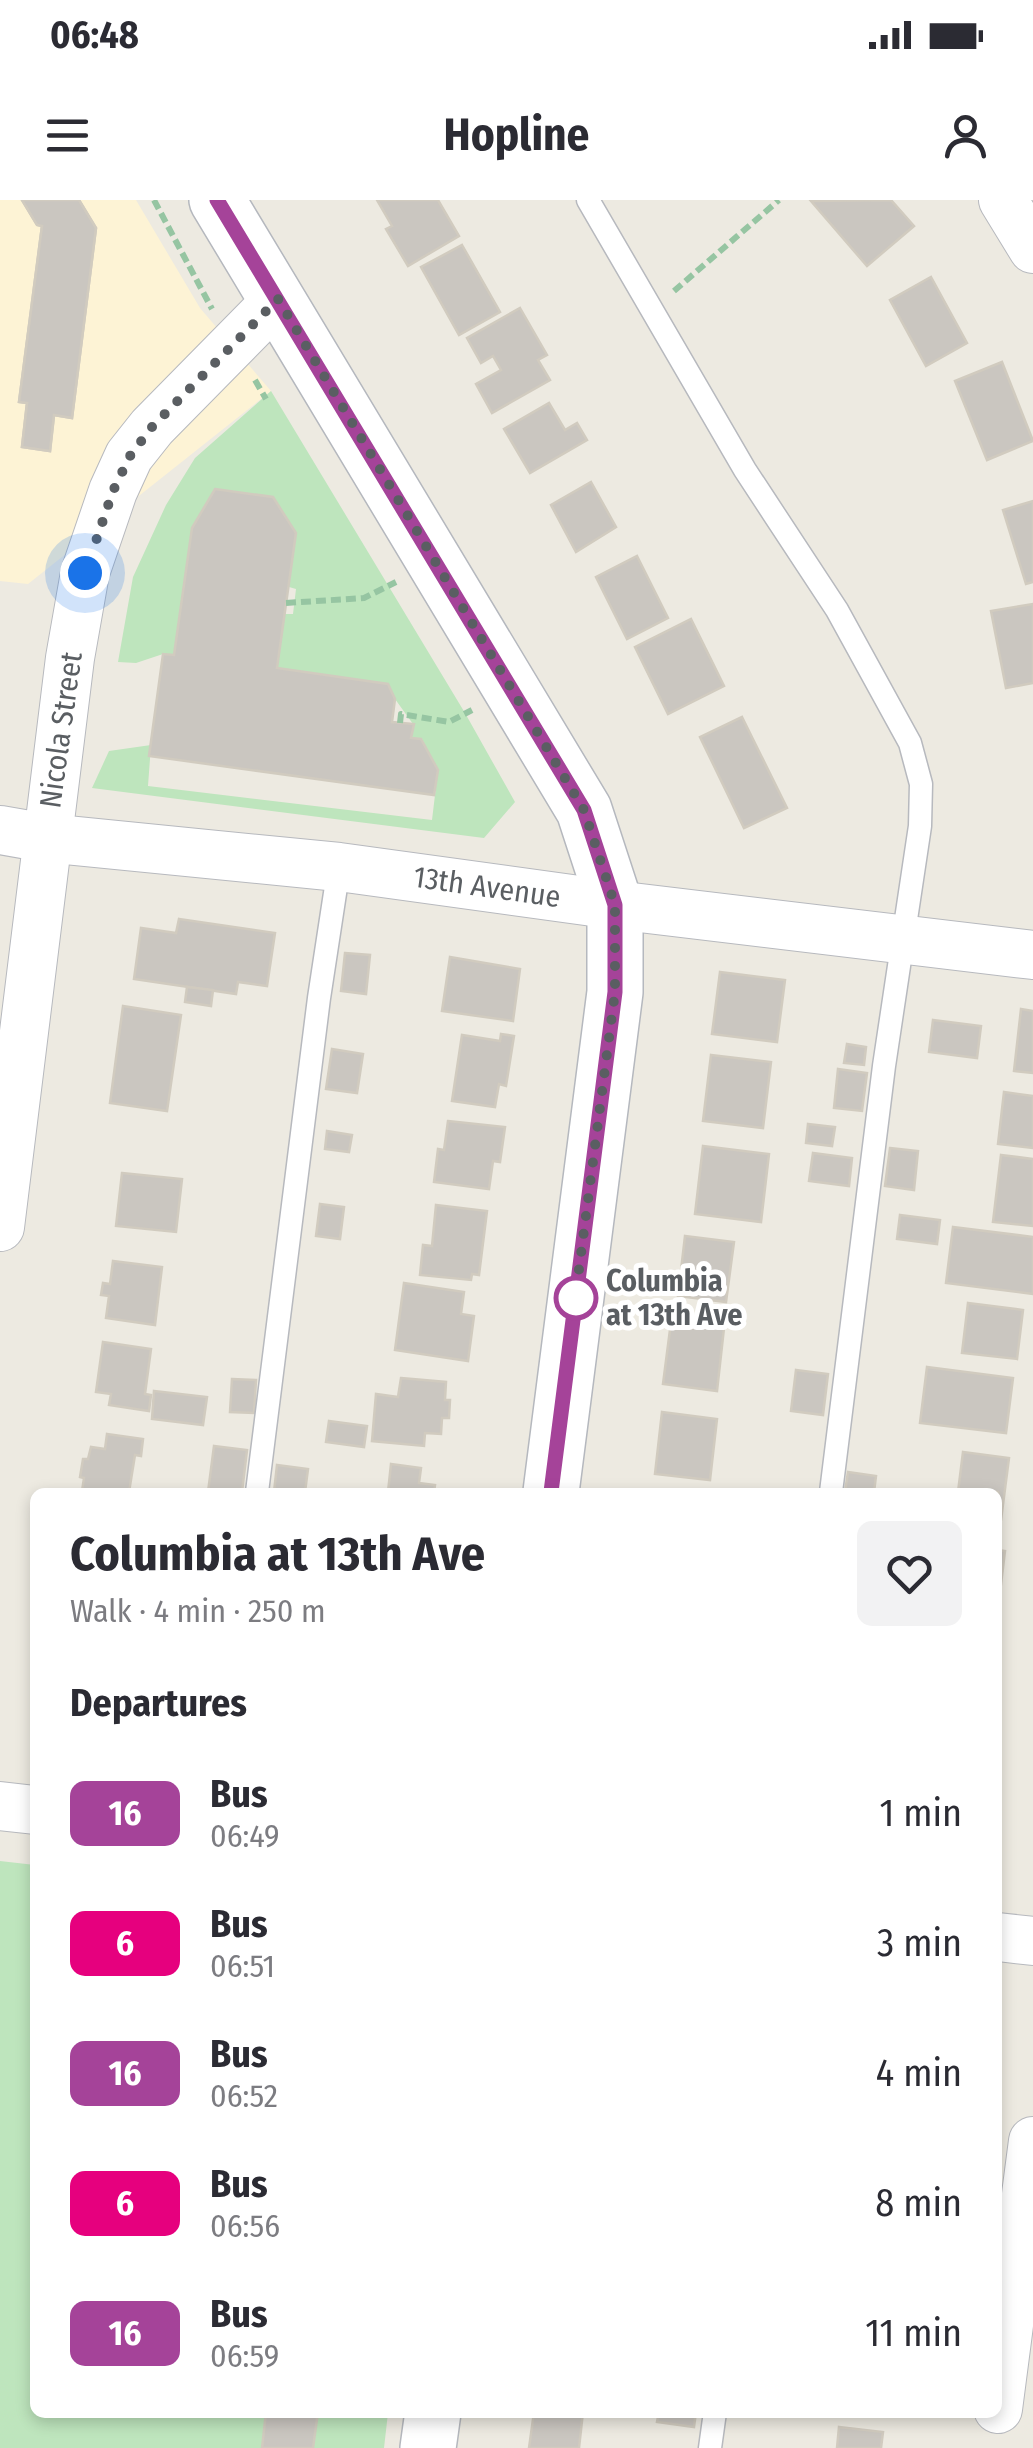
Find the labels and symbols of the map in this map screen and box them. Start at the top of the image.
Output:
your location [60,548,110,598]
street label: Nicola Street [32,650,90,810]
street label: 13th Avenue [411,859,563,915]
place label: Columbia at 13th Ave [606,1263,742,1333]
marker: Columbia at 13th Ave [555,1277,597,1319]

